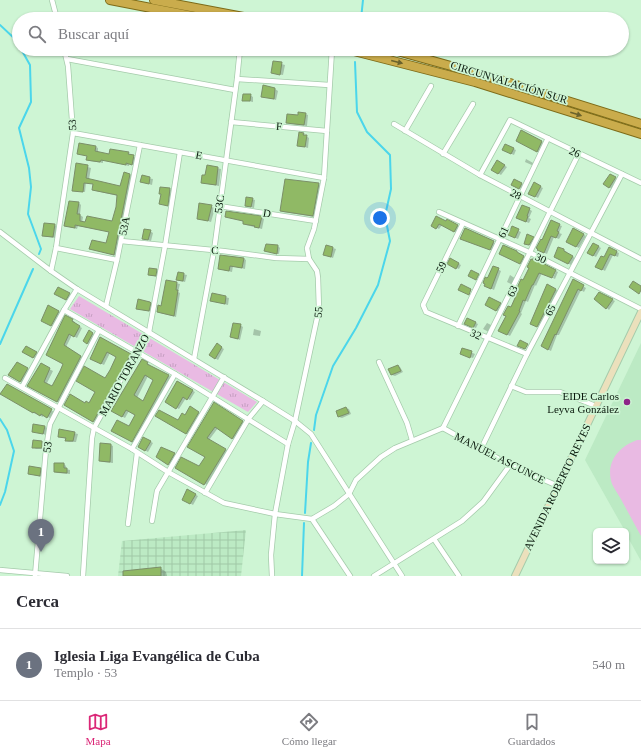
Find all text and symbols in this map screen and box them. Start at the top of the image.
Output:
search box [12,12,629,56]
icon: search [26,23,48,45]
text: Buscar aquí [58,26,129,42]
street label: CIRCUNVALACIÓN SUR [449,58,570,106]
one-way arrow [391,59,403,65]
one-way arrow [570,111,582,117]
street label: 53 [66,119,78,131]
street label: F [276,120,282,132]
street label: 26 [567,144,583,160]
street label: E [195,148,204,162]
street label: 28 [508,186,524,202]
street label: 53C [212,194,226,214]
street label: D [262,206,272,220]
your location [370,208,390,228]
street label: 53A [116,216,132,236]
street label: 61 [495,224,511,240]
street label: C [211,244,219,256]
street label: 30 [533,250,549,266]
street label: 59 [433,259,449,275]
street label: 63 [504,283,520,299]
street label: 65 [542,302,558,318]
street label: 55 [311,305,325,318]
street label: 32 [469,326,483,342]
street label: MARIO TORANZO [97,332,151,418]
place label: EIDE Carlos Leyva González [547,390,619,415]
marker: EIDE Carlos Leyva González [622,397,632,407]
street label: AVENIDA ROBERTO REYES [521,422,593,552]
street label: MANUEL ASCUNCE [453,430,548,486]
street label: 53 [40,440,54,453]
pin: 1 [28,519,54,552]
map controls [593,528,629,564]
button: layers [593,528,629,564]
text: Cerca [16,592,59,611]
text: Iglesia Liga Evangélica de Cuba [54,648,260,664]
text: 1 [26,657,32,672]
text: 540 m [592,657,625,672]
text: Templo · 53 [54,665,117,680]
tab: Mapa [86,711,111,747]
tab: Cómo llegar [282,711,337,747]
tab: Guardados [508,711,555,747]

